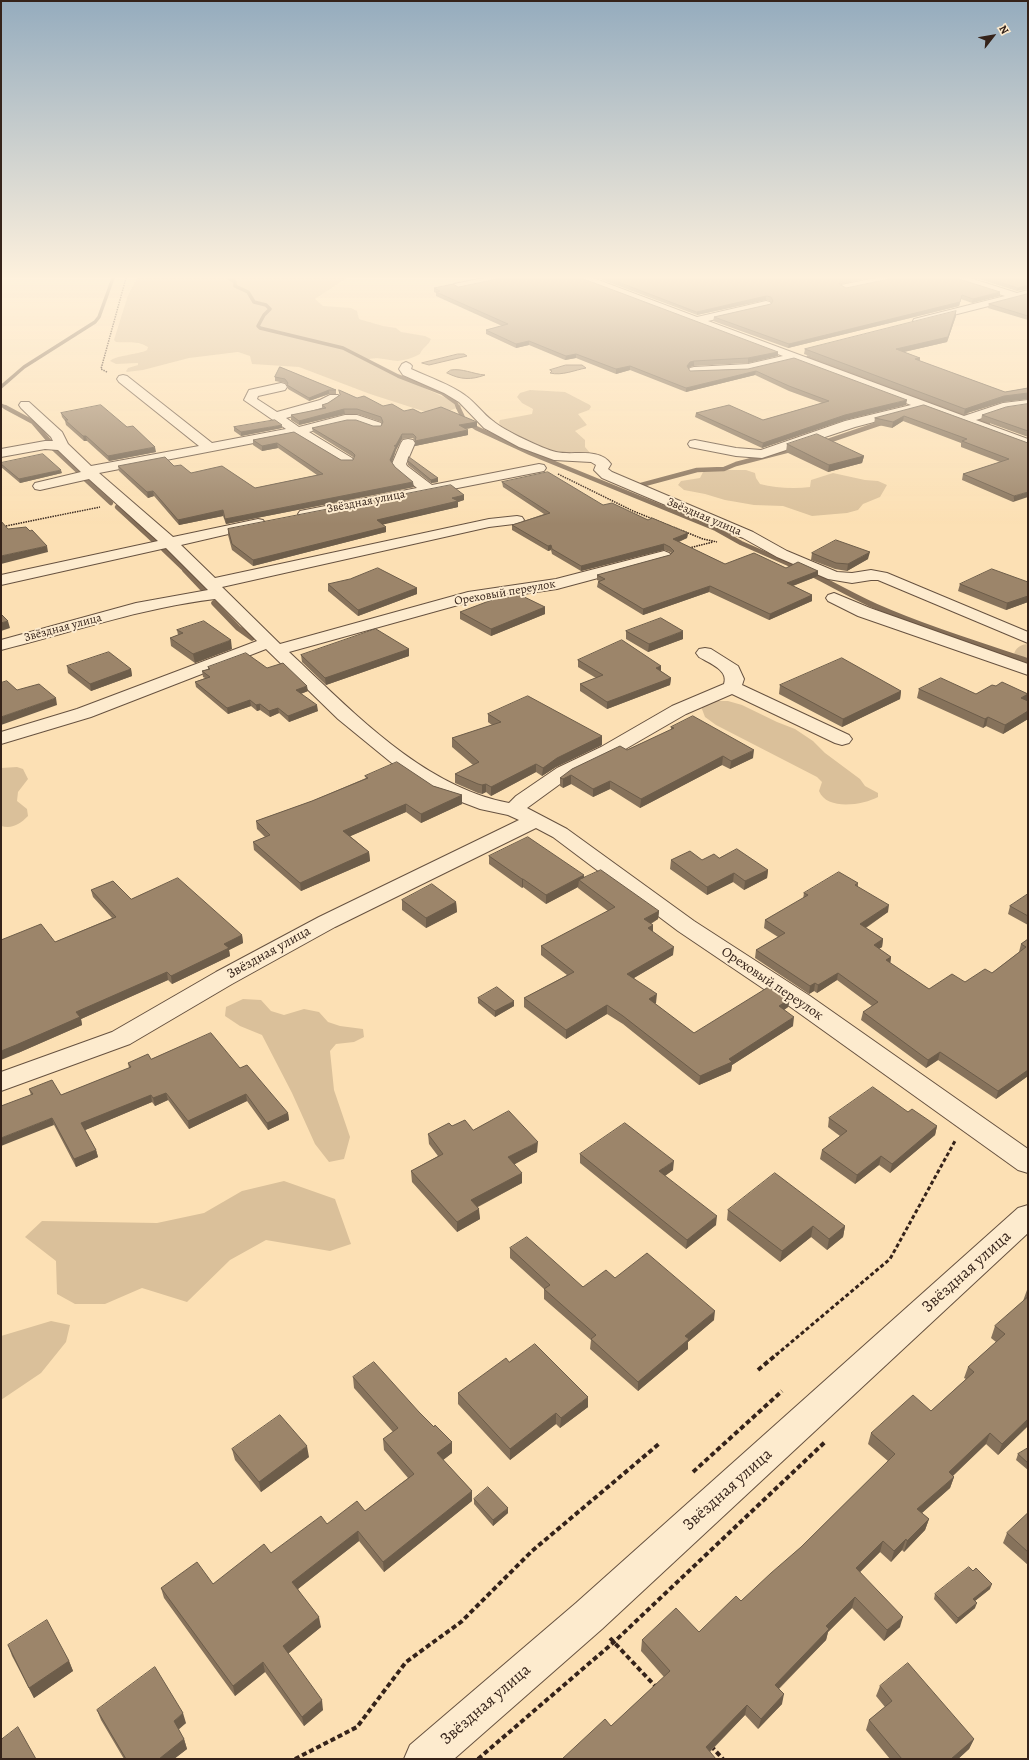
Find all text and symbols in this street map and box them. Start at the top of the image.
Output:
north arrow [973,16,1013,56]
text: N [995,22,1012,37]
street label: Звёздная улица [325,487,407,517]
street label: Звёздная улица [664,495,744,539]
street label: Ореховый переулок [453,577,557,609]
street label: Звёздная улица [23,611,103,645]
street label: Звёздная улица [224,923,314,983]
street label: Ореховый переулок [718,944,826,1024]
street label: Звёздная улица [918,1227,1016,1317]
street label: Звёздная улица [679,1445,777,1535]
street label: Звёздная улица [437,1660,535,1750]

